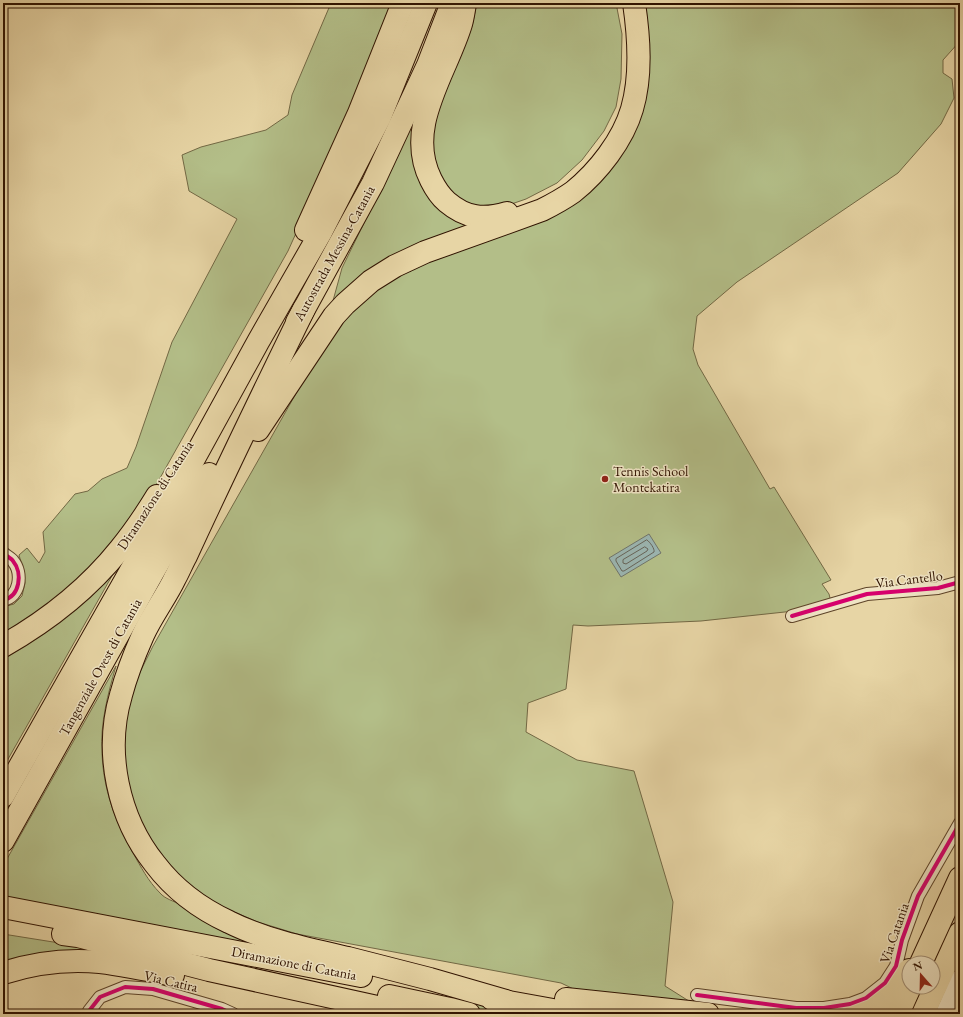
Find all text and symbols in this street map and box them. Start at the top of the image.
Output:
street label: Autostrada Messina-Catania [289,182,379,325]
street label: Diramazione di Catania [113,437,197,553]
place label: Tennis School Montekatira [613,462,689,496]
marker: Tennis School Montekatira [600,474,610,484]
street label: Via Cantello [874,566,944,592]
street label: Tangenziale Ovest di Catania [55,595,146,739]
street label: Via Catania [875,900,913,966]
street label: Diramazione di Catania [230,942,358,984]
north arrow [901,955,941,995]
text: N [911,957,924,974]
street label: Via Catira [142,966,200,996]

